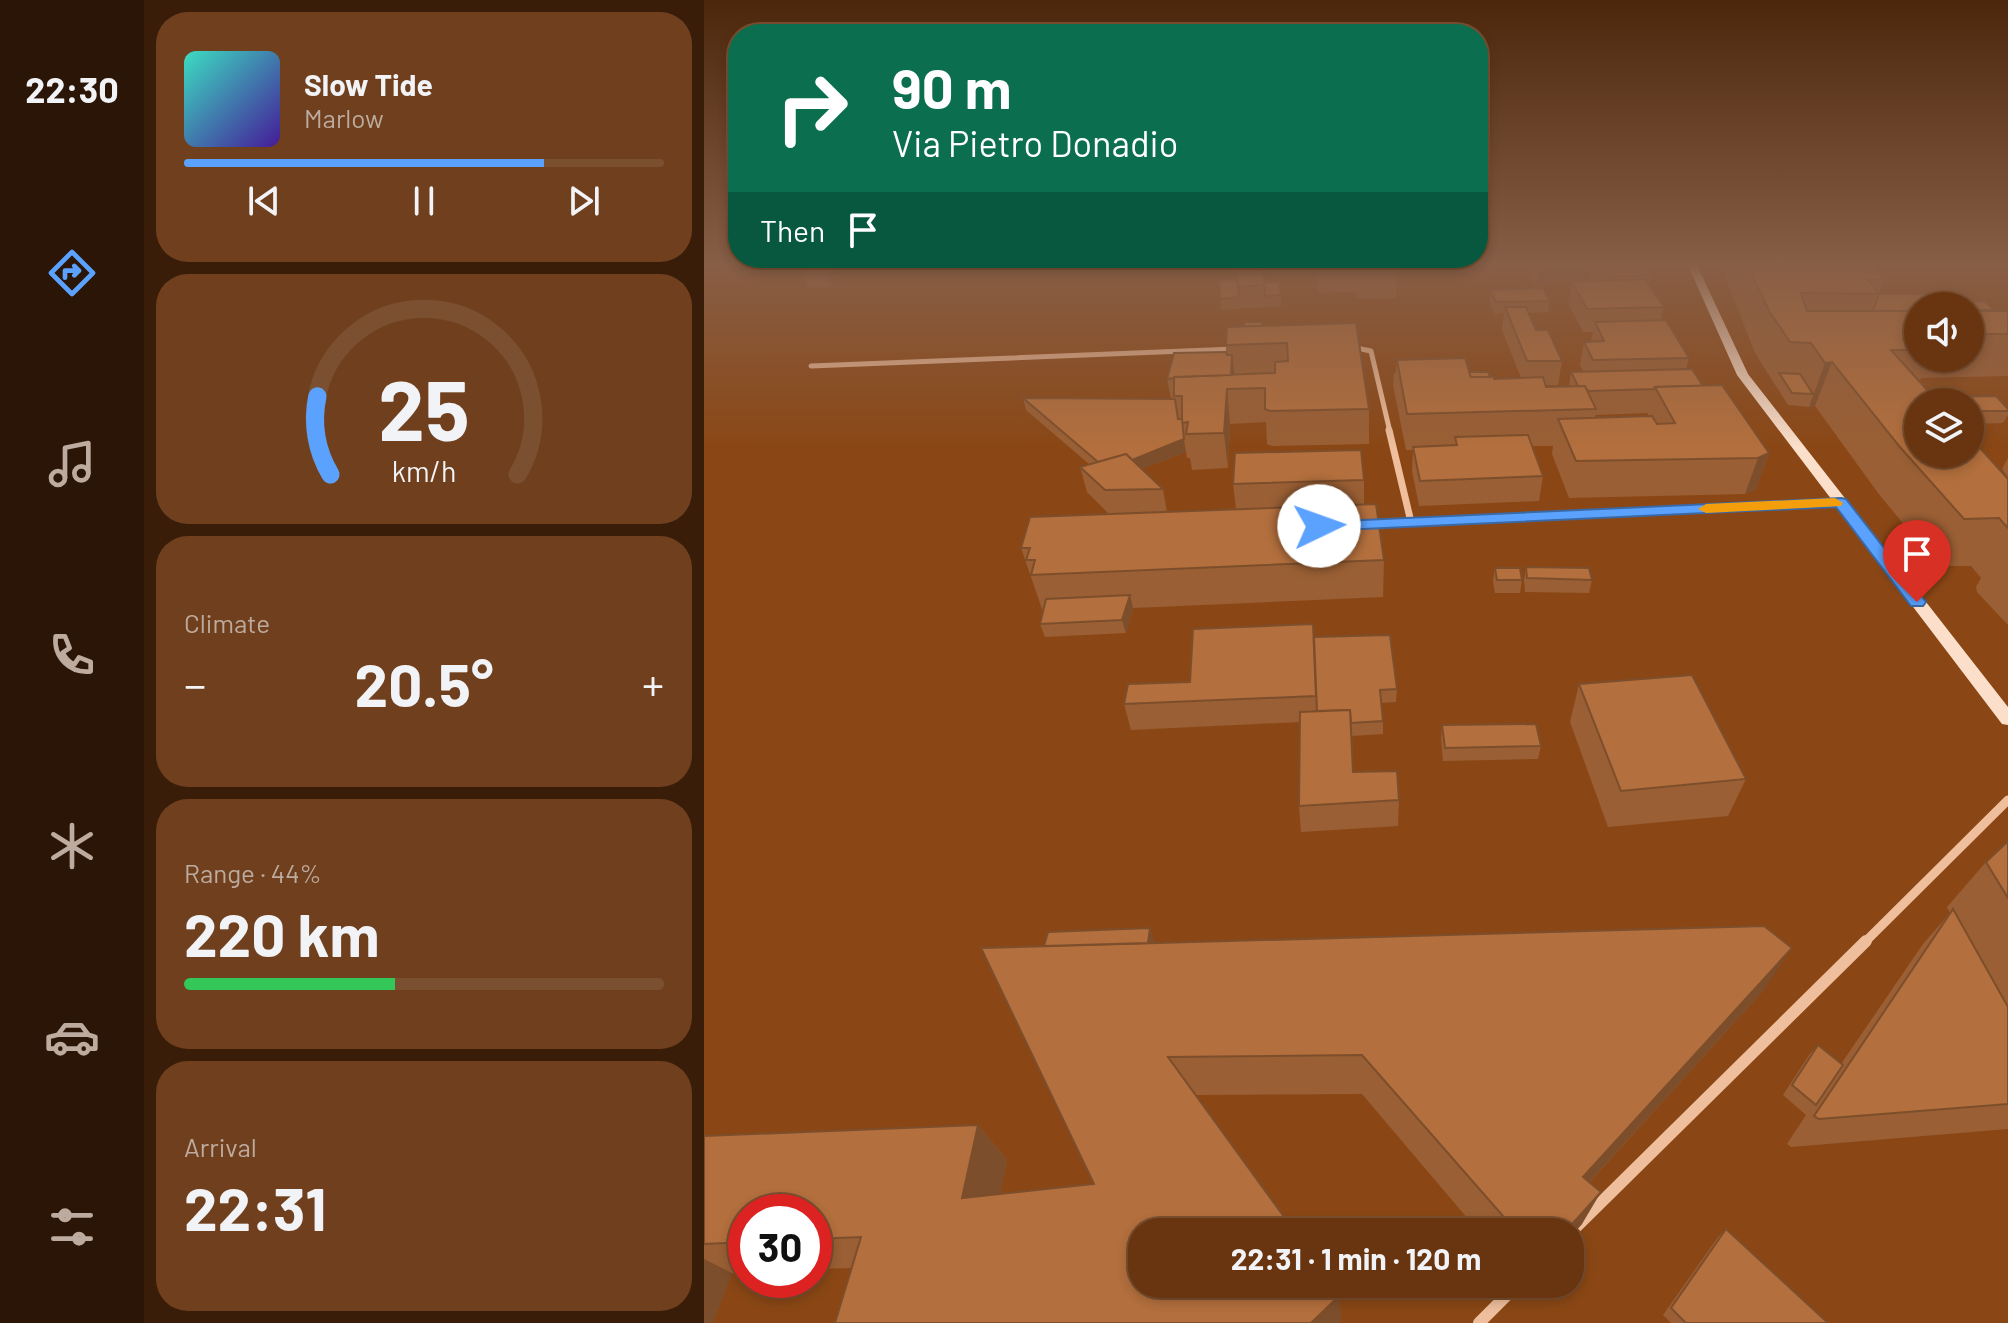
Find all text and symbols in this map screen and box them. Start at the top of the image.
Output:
text: 90 m [892,53,1012,120]
icon: right [760,56,864,160]
text: Slow Tide [304,66,433,102]
text: 22:30 [25,67,119,110]
text: Marlow [304,102,384,133]
text: Via Pietro Donadio [892,121,1178,164]
icon: previous [242,179,286,223]
icon: pause [402,179,446,223]
icon: next [562,179,606,223]
icon: arrive [841,208,885,252]
text: Then [760,212,825,248]
icon: directions [44,245,100,301]
map controls [1904,292,1984,468]
button: sound [1904,292,1984,372]
text: 25 [378,358,470,458]
button: layers [1904,388,1984,468]
icon: music [44,436,100,492]
text: km/h [392,453,456,488]
position arrow [1277,484,1361,568]
pin [1883,520,1951,602]
icon: arrive [1895,532,1939,576]
text: Climate [184,607,270,638]
icon: phone [44,627,100,683]
text: 20.5° [355,647,493,719]
text: − [184,657,206,710]
text: + [642,657,664,710]
icon: climate [44,818,100,874]
text: Range · 44% [184,857,322,888]
text: 220 km [184,897,379,969]
icon: car [44,1009,100,1065]
text: Arrival [184,1131,257,1162]
text: 22:31 [184,1171,327,1243]
speed limit sign: 30 [728,1194,832,1298]
icon: filters [44,1199,100,1255]
text: 22:31 · 1 min · 120 m [1231,1240,1481,1276]

